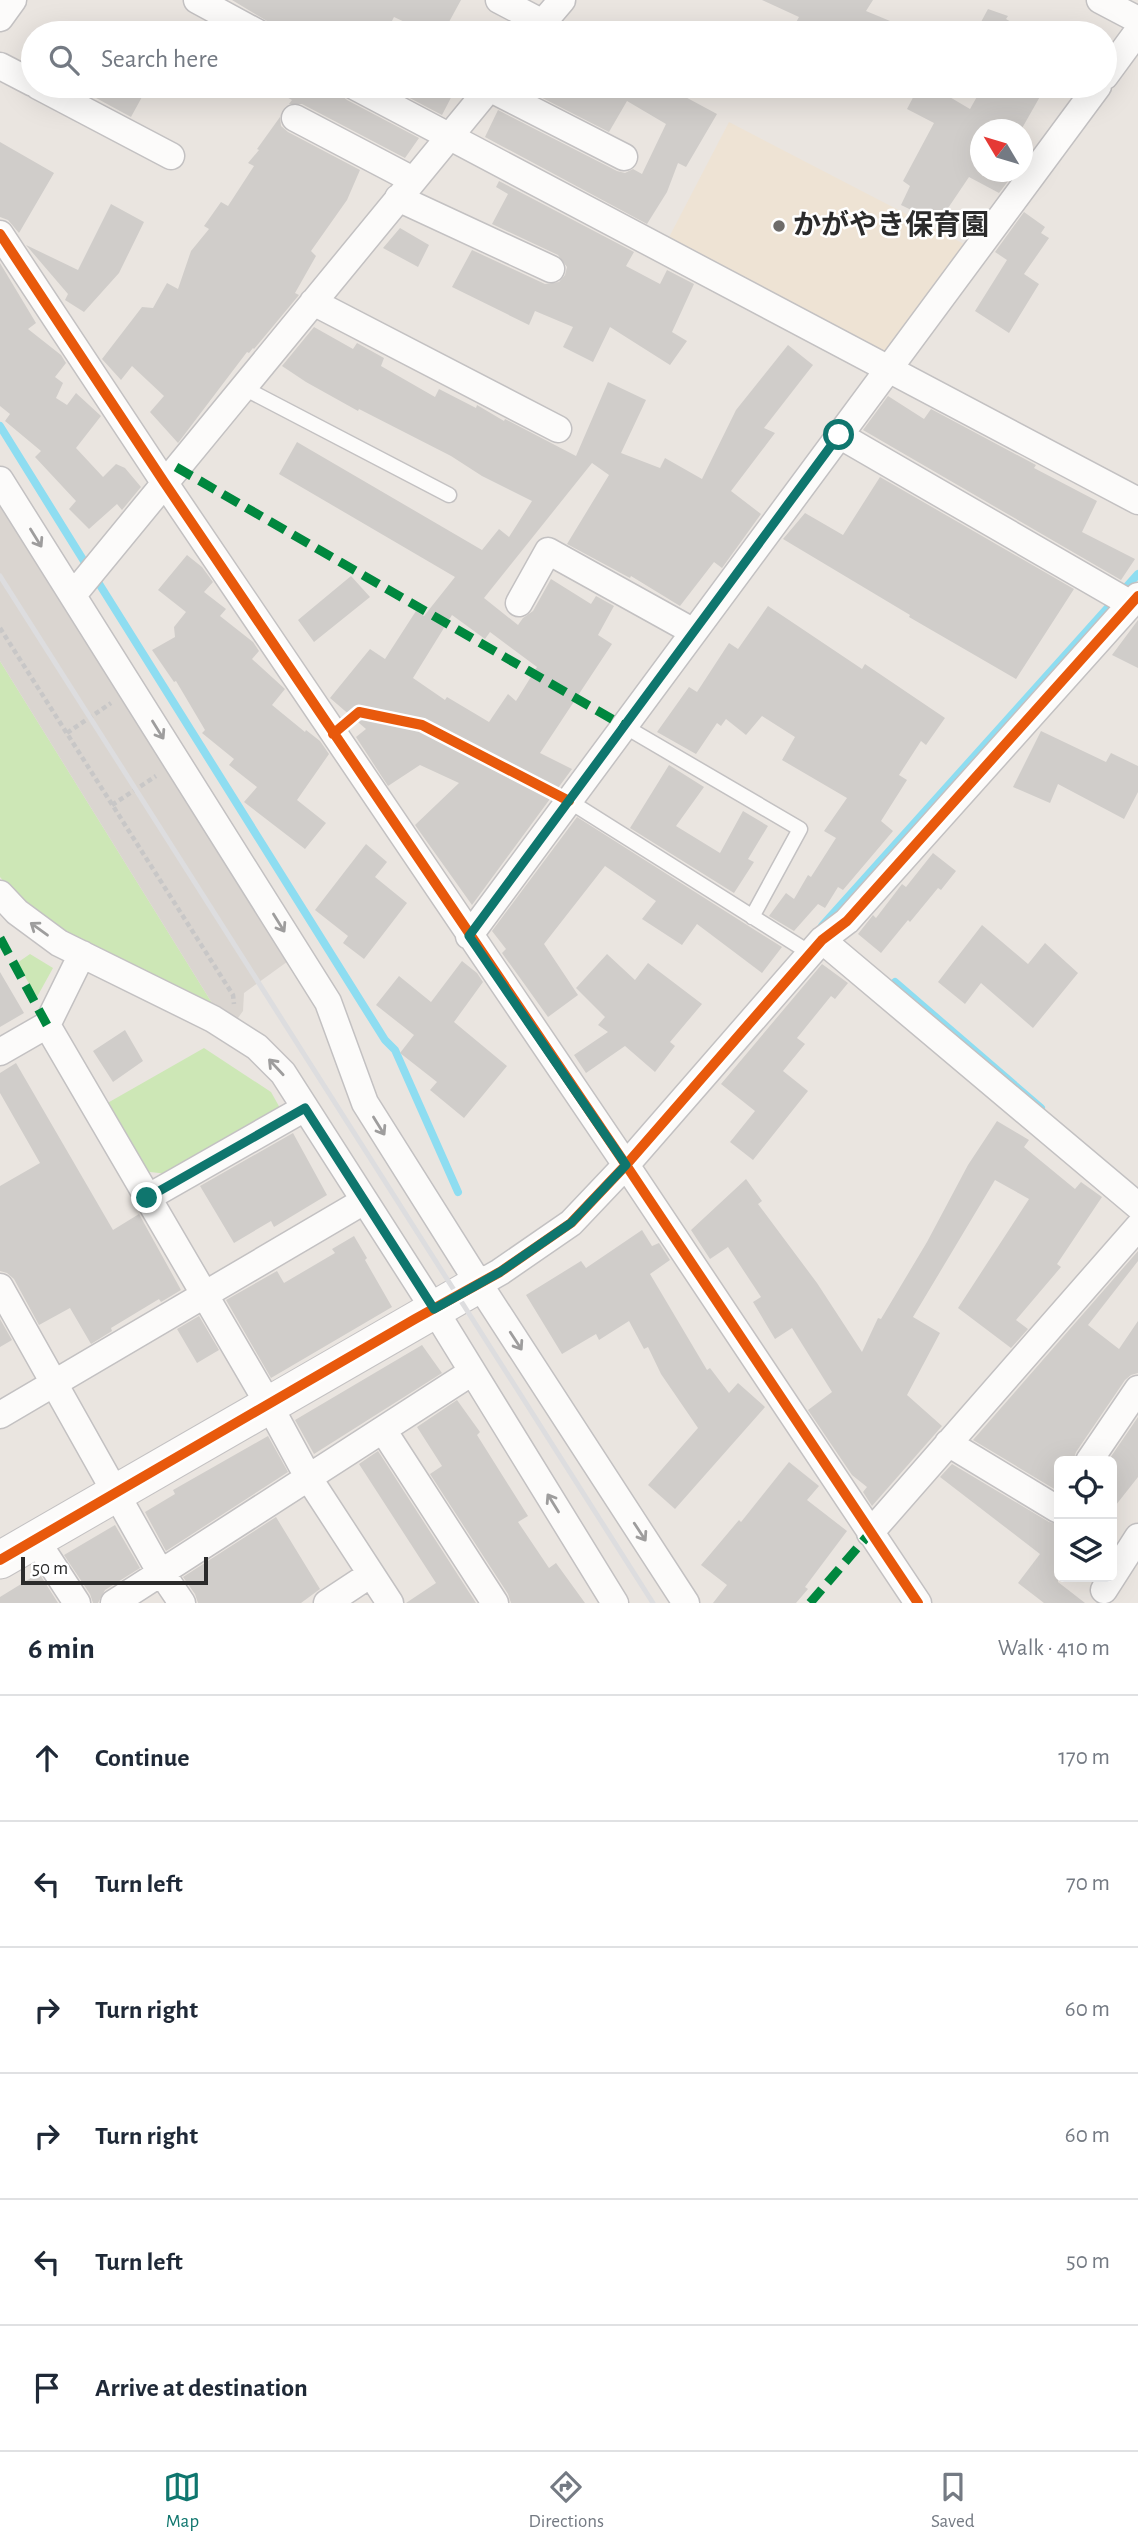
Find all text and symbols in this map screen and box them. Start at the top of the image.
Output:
search box [21,21,1117,98]
icon: search [45,41,83,79]
text: Search here [101,46,219,72]
north arrow [970,119,1033,182]
place label: かがやき保育園 [793,209,989,240]
marker: かがやき保育園 [771,218,787,234]
route start [823,419,854,450]
one-way arrow [29,528,44,547]
one-way arrow [151,720,165,740]
one-way arrow [271,913,286,932]
one-way arrow [30,922,49,936]
one-way arrow [268,1059,285,1076]
one-way arrow [373,1115,387,1135]
route end [131,1182,162,1213]
one-way arrow [509,1331,523,1351]
map controls [1054,1456,1117,1582]
button: locate [1054,1456,1117,1519]
one-way arrow [546,1494,560,1514]
button: layers [1054,1519,1117,1582]
one-way arrow [632,1522,647,1541]
scale bar [21,1554,208,1586]
text: 50 m [32,1559,68,1578]
text: 6 min [28,1634,95,1664]
text: Walk · 410 m [998,1637,1110,1660]
icon: ahead [28,1739,66,1777]
text: Continue [95,1745,190,1771]
text: 170 m [1058,1746,1110,1769]
icon: left [28,1865,66,1903]
text: Turn left [95,1871,183,1897]
text: 70 m [1066,1872,1110,1895]
icon: right [28,1991,66,2029]
text: Turn right [95,1997,198,2023]
text: 60 m [1065,1998,1110,2021]
icon: right [28,2117,66,2155]
text: Turn right [95,2123,198,2149]
text: 60 m [1065,2124,1110,2147]
icon: left [28,2243,66,2281]
text: Turn left [95,2249,183,2275]
text: 50 m [1066,2250,1110,2273]
icon: arrive [28,2369,66,2407]
text: Arrive at destination [95,2375,308,2401]
tab: Map [163,2468,201,2533]
tab: Directions [528,2468,604,2533]
tab: Saved [931,2468,975,2533]

